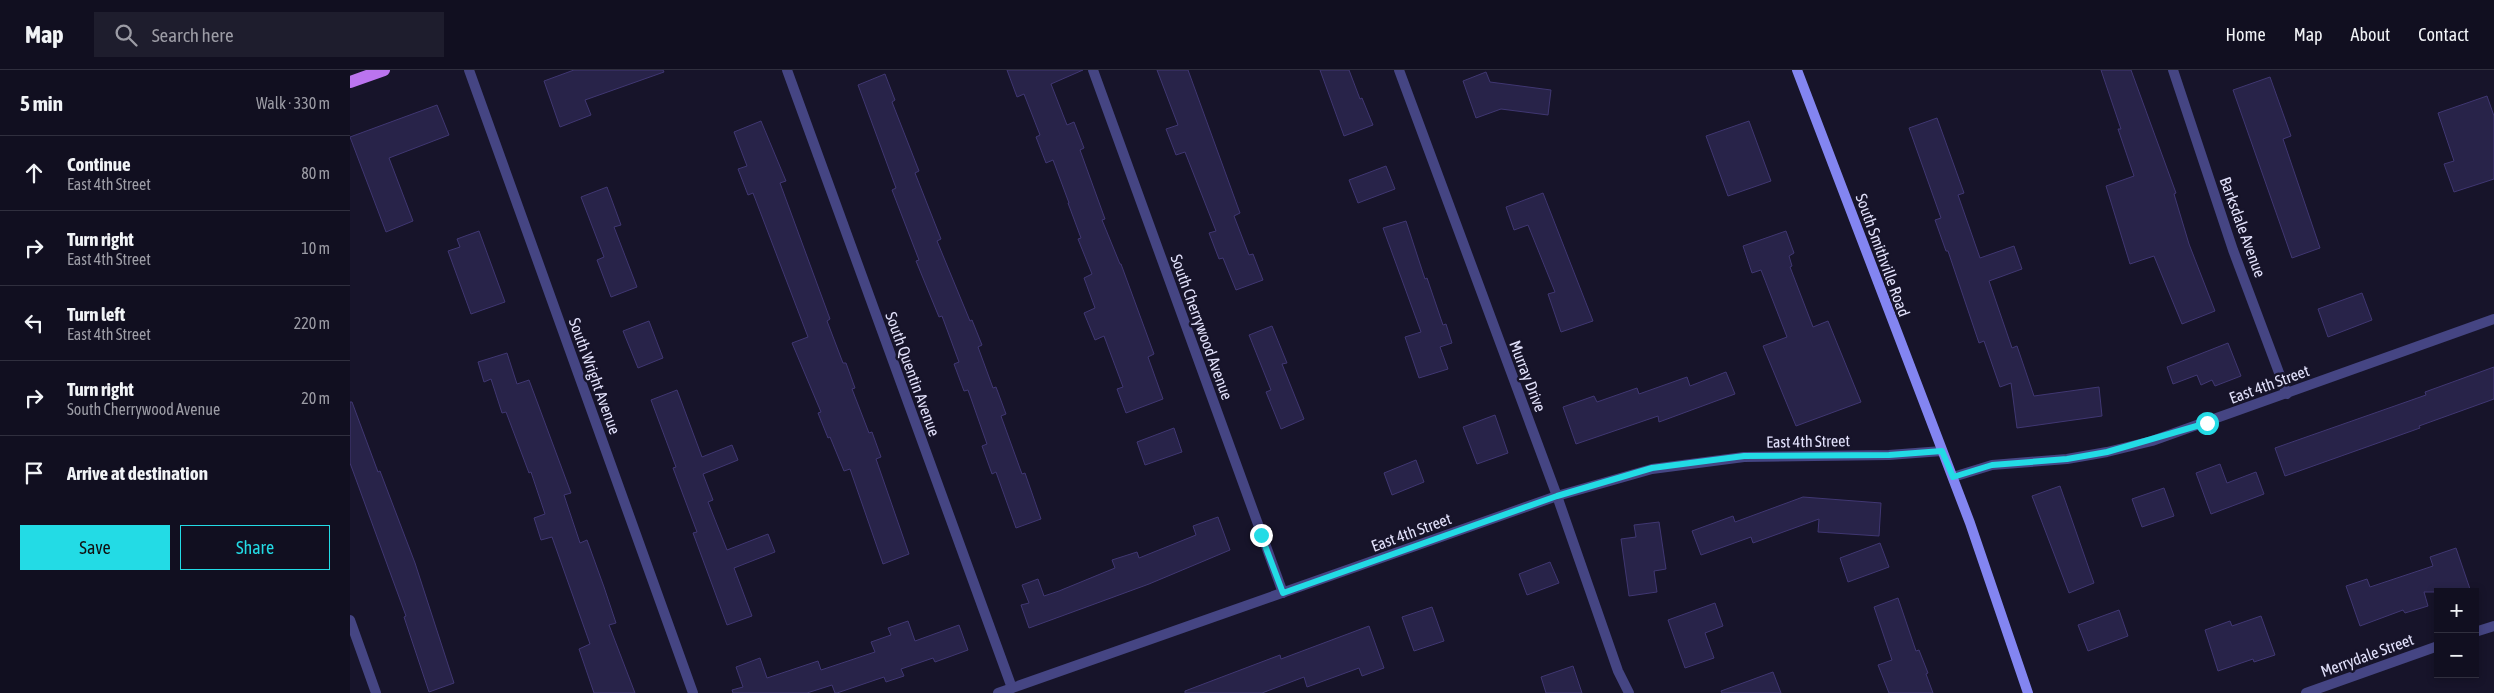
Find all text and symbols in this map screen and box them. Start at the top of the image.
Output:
search box [94,12,444,57]
text: Map [25,21,64,48]
icon: search [112,21,140,49]
text: Search here [152,24,234,46]
text: Home [2226,24,2266,45]
text: Map [2294,24,2323,45]
text: About [2351,24,2390,45]
text: Contact [2418,24,2469,45]
text: 5 min [20,91,63,115]
text: Walk · 330 m [256,94,330,112]
text: Continue [67,153,131,175]
icon: ahead [20,159,48,187]
text: 80 m [301,164,330,182]
street label: Barksdale Avenue [2217,174,2269,280]
text: East 4th Street [67,175,151,193]
street label: South Smithville Road [1852,191,1914,319]
text: Turn right [67,228,134,250]
icon: right [20,234,48,262]
text: 10 m [301,239,330,257]
text: East 4th Street [67,250,151,268]
street label: South Cherrywood Avenue [1166,252,1237,402]
text: Turn left [67,303,125,325]
icon: left [20,309,48,337]
street label: South Quentin Avenue [882,309,944,439]
text: 220 m [294,314,330,332]
street label: South Wright Avenue [565,315,624,437]
text: East 4th Street [67,325,151,343]
street label: Murray Drive [1505,338,1550,415]
street label: East 4th Street [2227,361,2312,407]
text: Turn right [67,378,134,400]
icon: right [20,384,48,412]
text: 20 m [301,389,330,407]
text: South Cherrywood Avenue [67,400,220,418]
route start [2196,412,2219,435]
street label: East 4th Street [1766,431,1850,451]
icon: arrive [20,459,48,487]
text: Arrive at destination [67,462,208,484]
street label: East 4th Street [1369,509,1454,555]
route end [1250,524,1273,547]
button: Save [20,525,170,570]
button: Share [180,525,330,570]
map controls [2434,588,2479,678]
button: + [2434,588,2479,633]
street label: Merrydale Street [2318,630,2417,681]
button: − [2434,633,2479,678]

